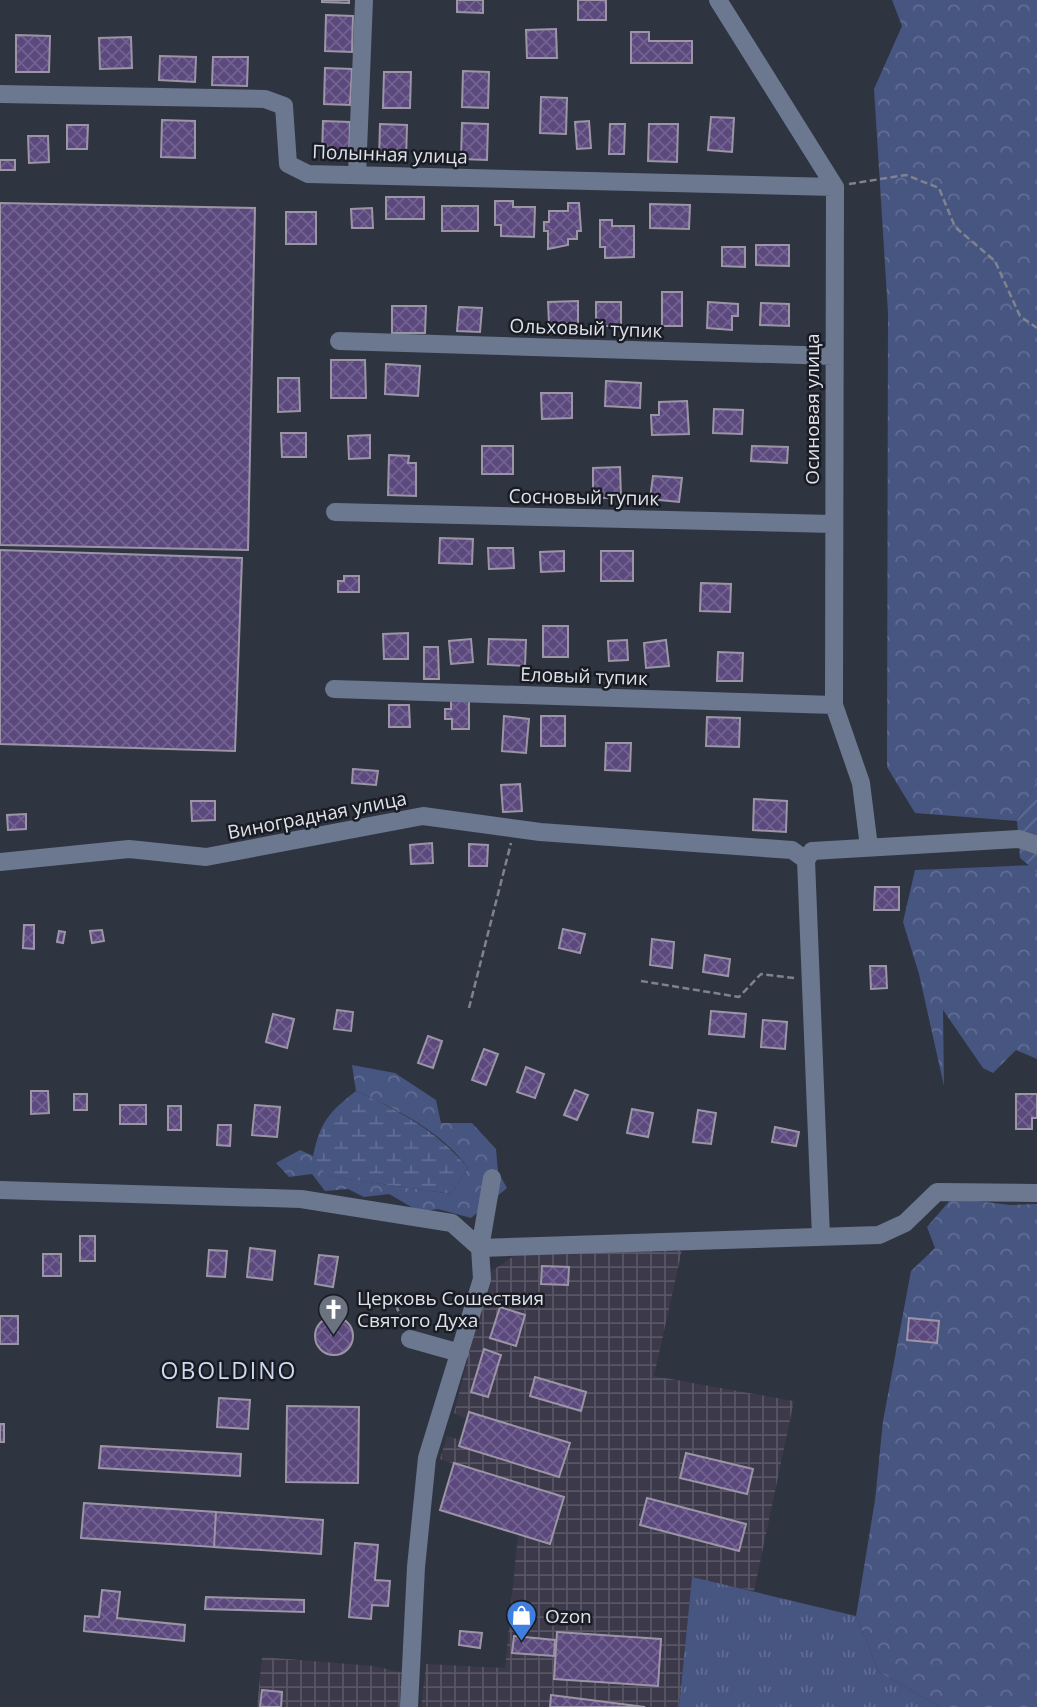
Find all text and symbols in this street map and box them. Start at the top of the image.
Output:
street label: Полынная улица [312,138,468,170]
street label: Ольховый тупик [509,312,663,344]
street label: Осиновая улица [799,333,825,485]
street label: Сосновый тупик [508,483,660,511]
street label: Еловый тупик [520,661,648,691]
street label: Виноградная улица [225,785,409,845]
place label: Церковь Сошествия Святого Духа [357,1285,544,1333]
church icon: Церковь Сошествия Святого Духа [317,1292,351,1336]
district label: OBOLDINO [161,1354,297,1386]
shop icon: Ozon [505,1599,539,1643]
place label: Ozon [545,1603,592,1629]

